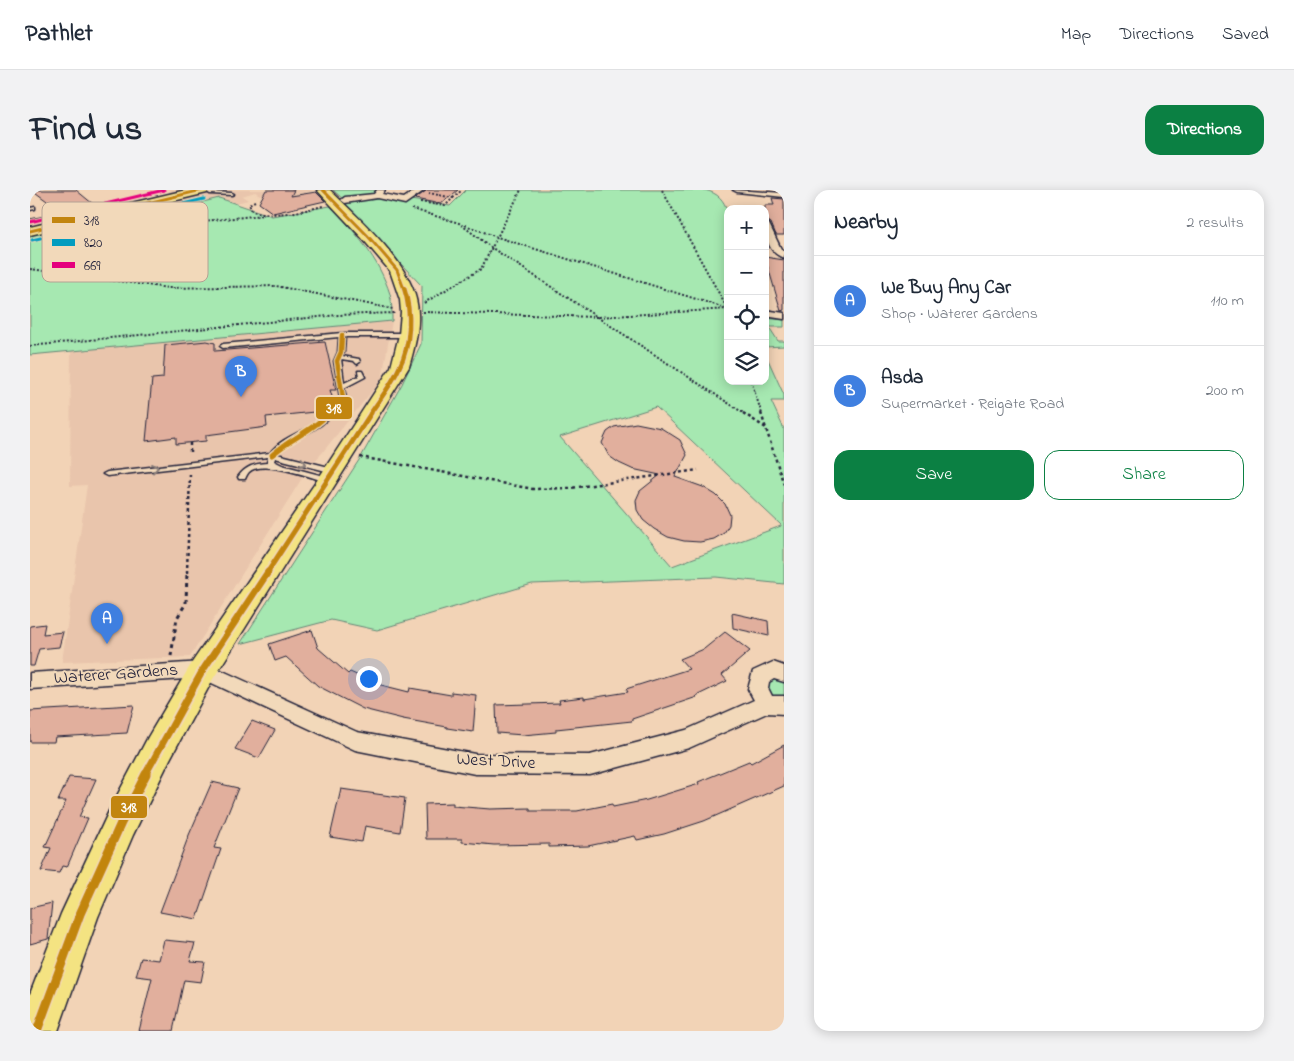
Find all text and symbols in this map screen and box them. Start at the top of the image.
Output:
text: Pathlet [25,17,93,52]
text: Map [1061,22,1091,48]
text: Directions [1119,22,1194,48]
text: Saved [1222,22,1269,48]
text: Find us [30,105,142,156]
button: Directions [1145,105,1264,155]
legend [42,202,208,282]
map controls [724,205,769,385]
button: + [724,205,769,250]
text: Nearby [834,208,898,238]
text: 318 [84,211,99,232]
text: 2 results [1186,211,1244,235]
text: 820 [84,233,102,254]
button: − [724,250,769,295]
text: 669 [84,256,101,277]
text: We Buy Any Car [881,275,1011,302]
text: A [845,289,855,313]
text: 110 m [1210,289,1244,313]
button: locate [724,295,769,340]
text: Shop · Waterer Gardens [881,302,1038,326]
button: layers [724,340,769,385]
pin: B [225,356,257,397]
text: Asda [881,365,923,392]
text: B [845,379,855,403]
text: 200 m [1206,379,1244,403]
text: Supermarket · Reigate Road [881,392,1064,416]
line badge: 318 [315,396,353,420]
text: 318 [325,399,342,420]
button: Save [834,450,1034,500]
button: Share [1044,450,1244,500]
one-way arrow [299,457,308,468]
one-way arrow [152,463,160,474]
pin: A [91,603,123,644]
street label: Waterer Gardens [53,658,179,692]
your location [356,666,382,692]
street label: West Drive [456,747,537,777]
line badge: 318 [110,795,148,819]
text: 318 [120,798,137,819]

